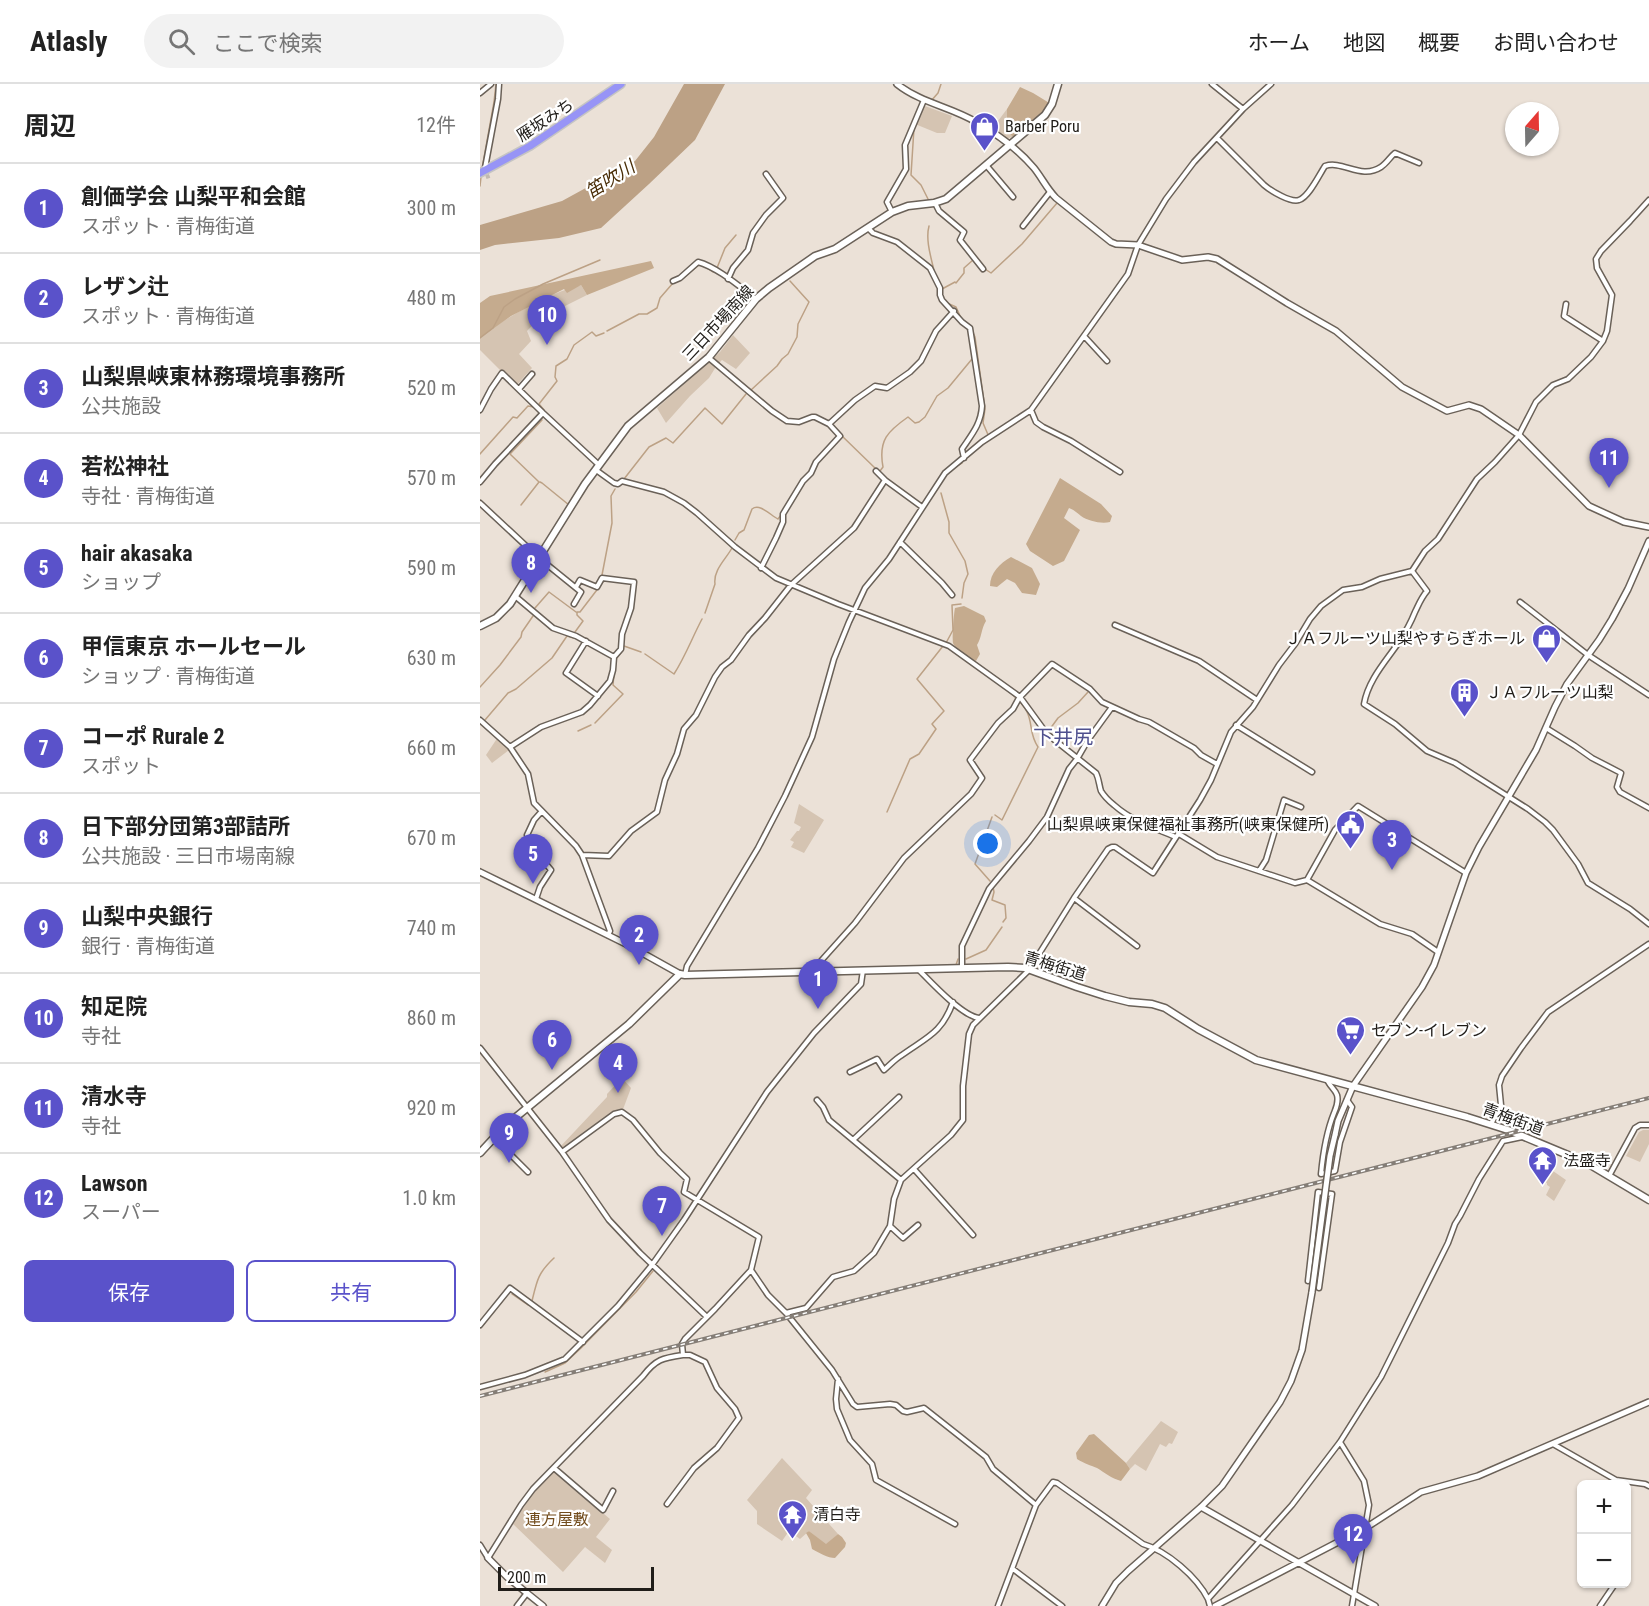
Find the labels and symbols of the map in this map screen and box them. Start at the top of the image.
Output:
street label: 雁坂みち [513,95,577,145]
north arrow [1505,102,1559,156]
shop icon: Barber Poru [968,110,1000,152]
place label: Barber Poru [1005,117,1080,136]
water label: 笛吹川 [582,155,640,202]
street label: 三日市場南線 [678,281,758,365]
pin: 10 [528,296,566,345]
pin: 11 [1590,438,1628,488]
pin: 8 [512,544,550,593]
shop icon: ＪＡフルーツ山梨やすらぎホール [1530,622,1562,664]
place label: ＪＡフルーツ山梨やすらぎホール [1285,629,1525,648]
building icon: ＪＡフルーツ山梨 [1449,676,1481,718]
place label: ＪＡフルーツ山梨 [1486,683,1614,702]
district label: 下井尻 [1033,725,1093,749]
public building icon: 山梨県峡東保健福祉事務所(峡東保健所) [1334,808,1366,850]
place label: 山梨県峡東保健福祉事務所(峡東保健所) [1047,815,1329,834]
pin: 3 [1372,820,1412,870]
your location [973,829,1002,858]
pin: 5 [514,834,552,884]
pin: 2 [620,916,658,965]
street label: 青梅街道 [1022,948,1088,984]
pin: 1 [798,960,838,1009]
supermarket icon: セブン-イレブン [1334,1014,1366,1056]
pin: 6 [532,1020,572,1070]
place label: セブン-イレブン [1371,1021,1487,1040]
pin: 4 [598,1044,638,1093]
street label: 青梅街道 [1480,1099,1546,1139]
pin: 9 [489,1114,528,1163]
temple icon: 法盛寺 [1526,1144,1558,1186]
place label: 法盛寺 [1563,1151,1611,1170]
pin: 7 [642,1186,681,1236]
temple icon: 清白寺 [776,1498,808,1540]
place label: 清白寺 [813,1505,861,1524]
park label: 連方屋敷 [525,1510,589,1529]
pin: 12 [1334,1514,1372,1564]
scale bar [498,1564,654,1592]

